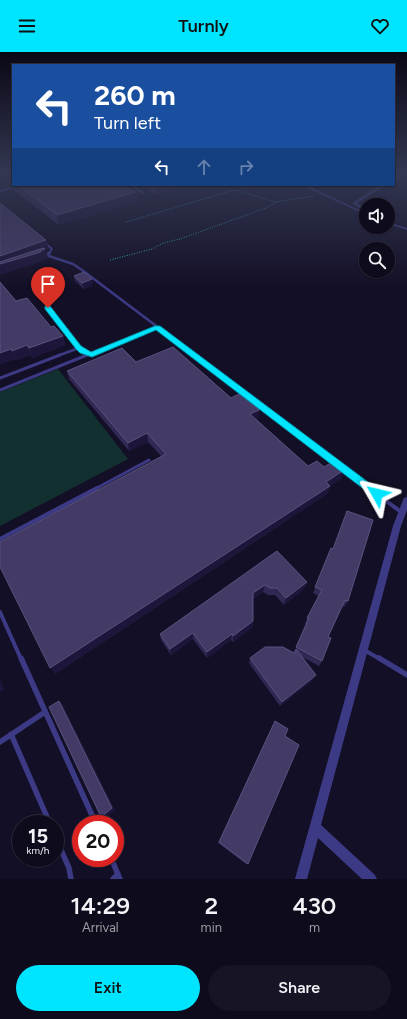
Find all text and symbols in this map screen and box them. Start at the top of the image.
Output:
icon: menu [16,15,38,37]
text: Turnly [178,15,229,37]
icon: heart [369,15,391,37]
text: 260 m [94,78,176,112]
icon: left [28,80,80,132]
text: Turn left [94,112,161,134]
icon: left [151,156,173,178]
icon: ahead [193,156,215,178]
icon: right [235,156,257,178]
map controls [359,198,395,278]
button: sound [359,198,395,234]
button: search [359,242,395,278]
pin [31,267,65,308]
icon: arrive [37,273,59,295]
position arrow [356,473,398,515]
speed limit sign: 20 [72,815,124,867]
text: 15 [28,824,48,848]
text: km/h [27,844,49,857]
text: 14:29 [71,891,130,920]
text: 2 [204,891,218,920]
text: 430 [293,891,336,920]
text: Arrival [82,920,119,935]
text: min [201,920,222,935]
text: m [309,920,320,935]
button: Exit [16,965,200,1011]
button: Share [208,965,391,1011]

